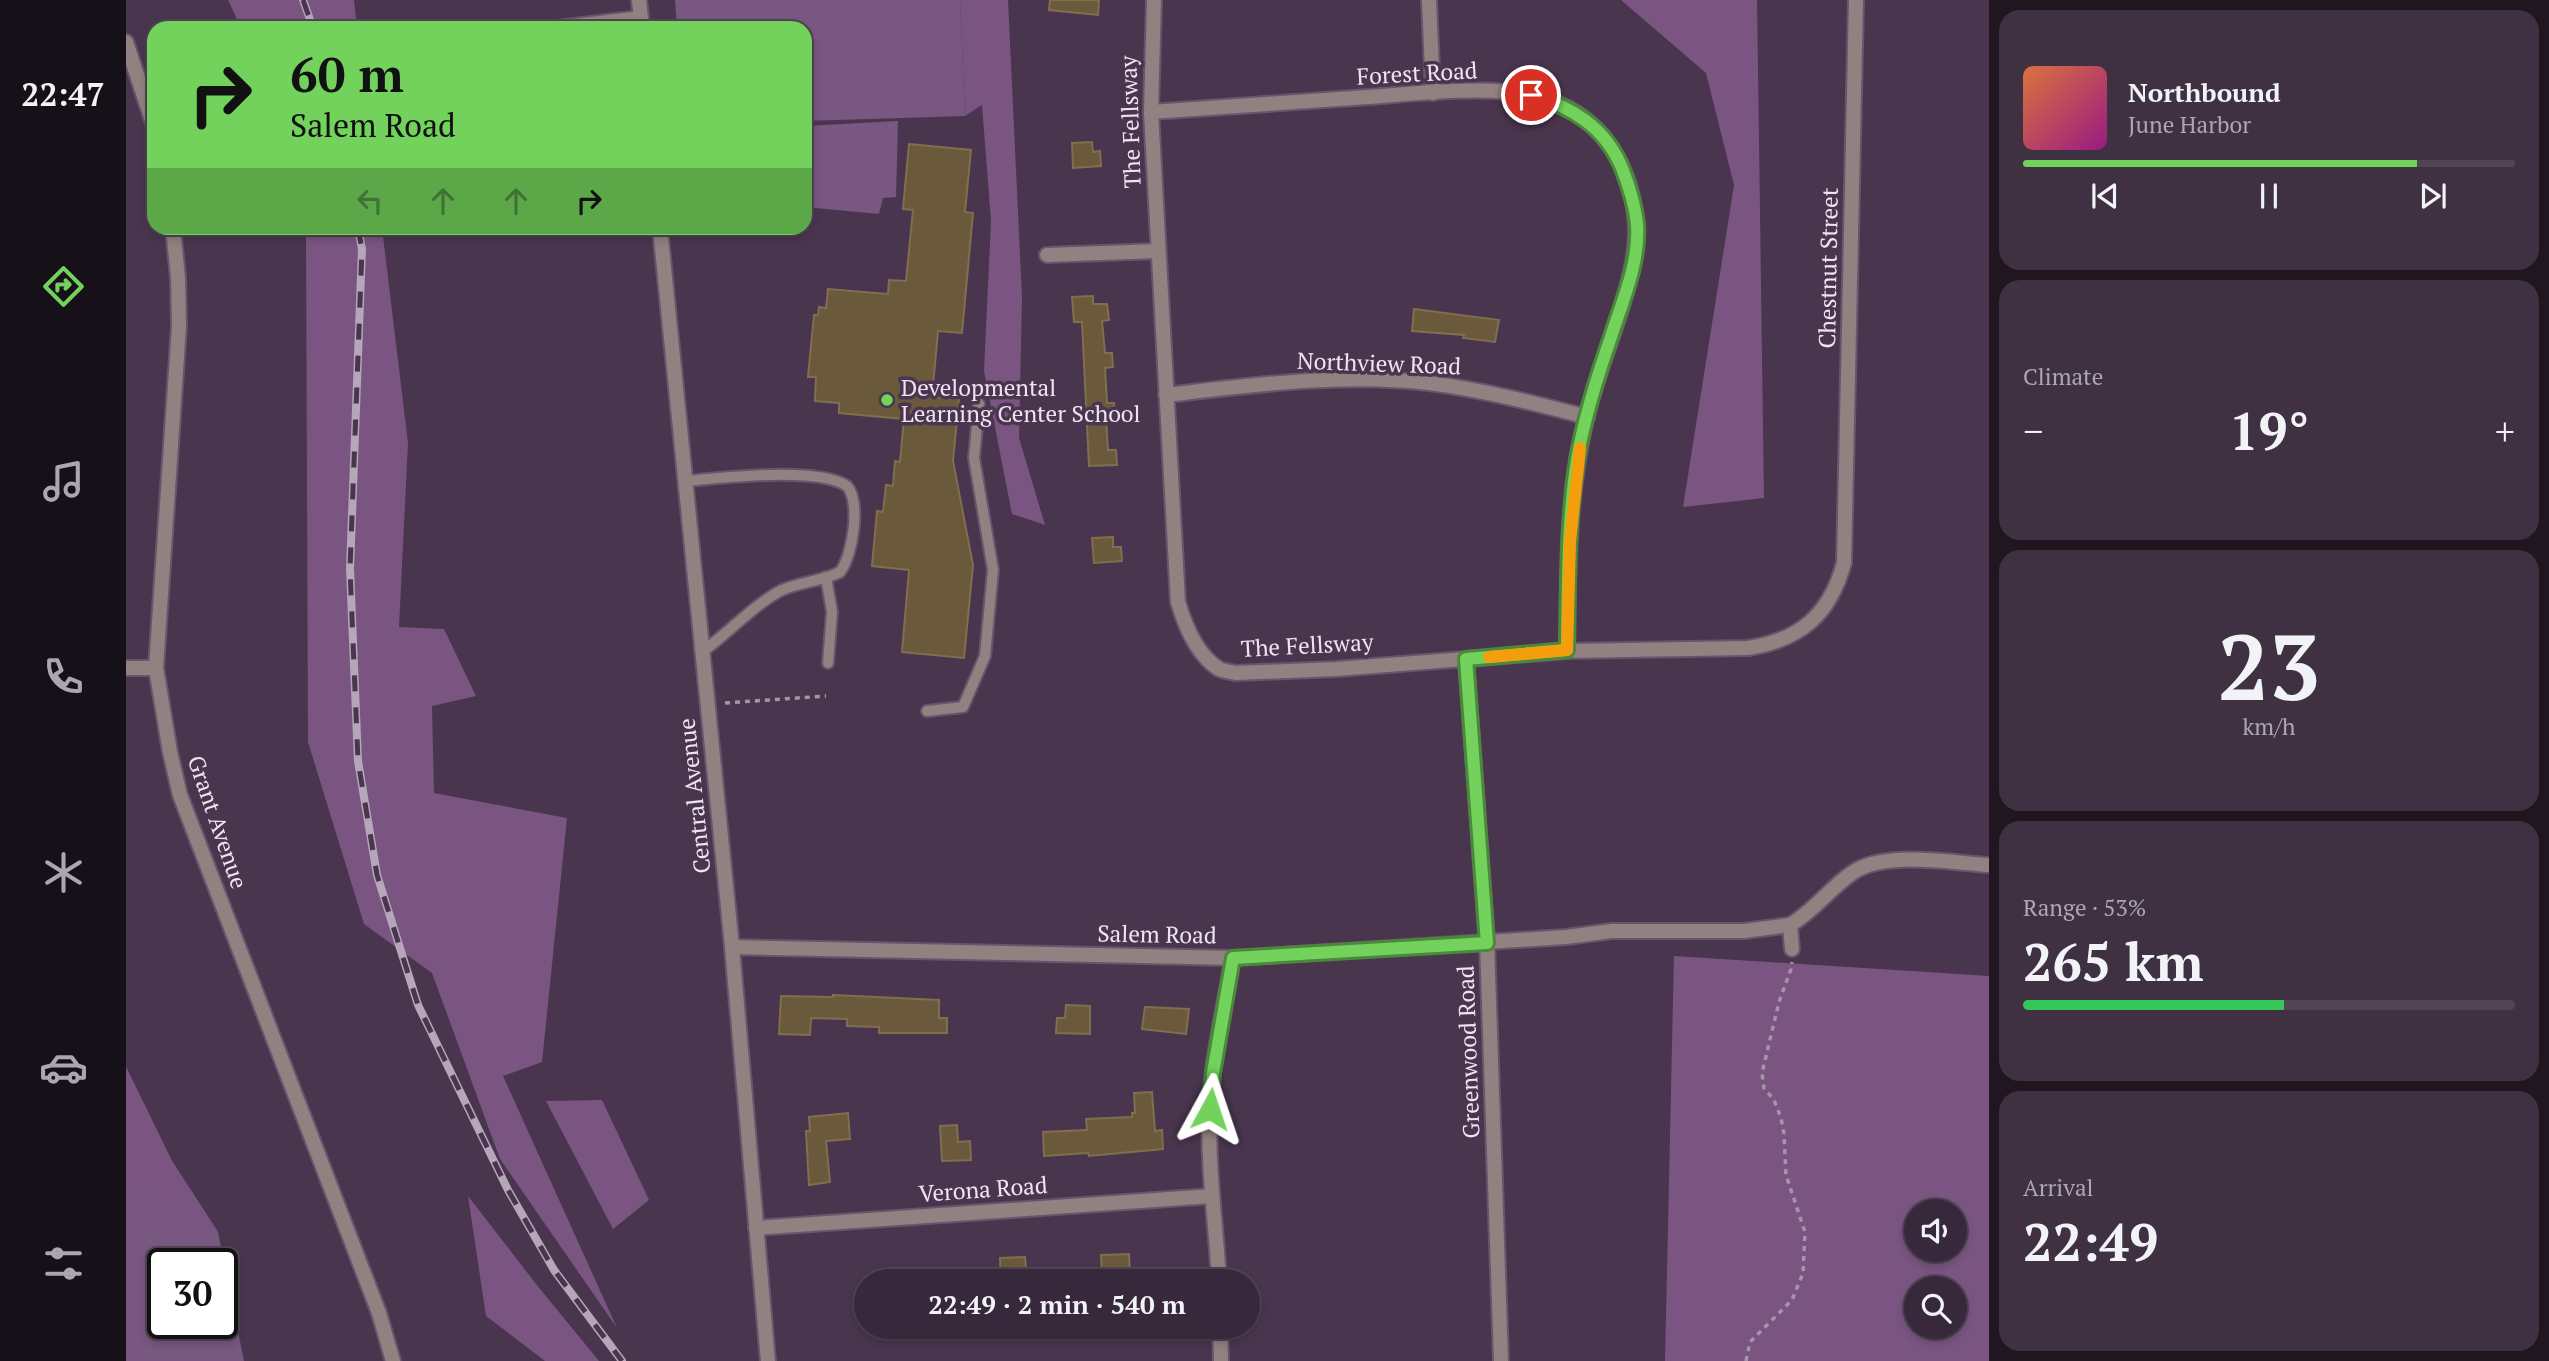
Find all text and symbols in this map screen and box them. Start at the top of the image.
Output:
text: 60 m [290,41,404,106]
icon: right [175,49,266,140]
street label: Forest Road [1356,54,1478,92]
street label: The Fellsway [1112,55,1148,189]
pin [1501,65,1561,125]
text: 22:47 [21,73,105,115]
text: Northbound [2128,75,2281,109]
icon: arrive [1512,76,1550,114]
text: Salem Road [290,104,456,146]
text: June Harbor [2128,109,2251,140]
icon: previous [2086,177,2124,215]
icon: pause [2250,177,2288,215]
icon: next [2414,177,2452,215]
icon: left [351,182,389,220]
icon: ahead [424,182,462,220]
icon: ahead [497,182,535,220]
icon: right [570,182,608,220]
street label: Chestnut Street [1811,187,1845,349]
icon: directions [39,262,88,311]
street label: Northview Road [1296,345,1462,381]
text: Climate [2023,361,2103,392]
place label: Developmental Learning Center School [901,372,1141,429]
marker: Developmental Learning Center School [879,392,895,408]
text: 19° [2229,396,2309,465]
text: − [2023,406,2043,456]
text: + [2495,406,2515,456]
icon: music [39,457,88,506]
text: 23 [2218,605,2320,726]
street label: The Fellsway [1240,626,1374,664]
icon: phone [39,652,88,701]
text: km/h [2242,711,2296,742]
street label: Central Avenue [670,717,718,875]
street label: Grant Avenue [181,751,255,893]
icon: climate [39,848,88,897]
text: Range · 53% [2023,892,2146,923]
street label: Salem Road [1097,917,1217,951]
text: 265 km [2023,927,2204,996]
street label: Greenwood Road [1449,965,1487,1139]
icon: car [39,1043,88,1092]
position arrow [1173,1072,1247,1146]
street label: Verona Road [918,1169,1049,1209]
text: Arrival [2023,1172,2094,1203]
map controls [1904,1199,1967,1339]
button: sound [1904,1199,1967,1262]
text: 22:49 [2023,1207,2158,1276]
icon: filters [39,1239,88,1288]
speed limit sign: 30 [147,1248,238,1339]
button: search [1904,1276,1967,1339]
text: 22:49 · 2 min · 540 m [928,1287,1186,1321]

